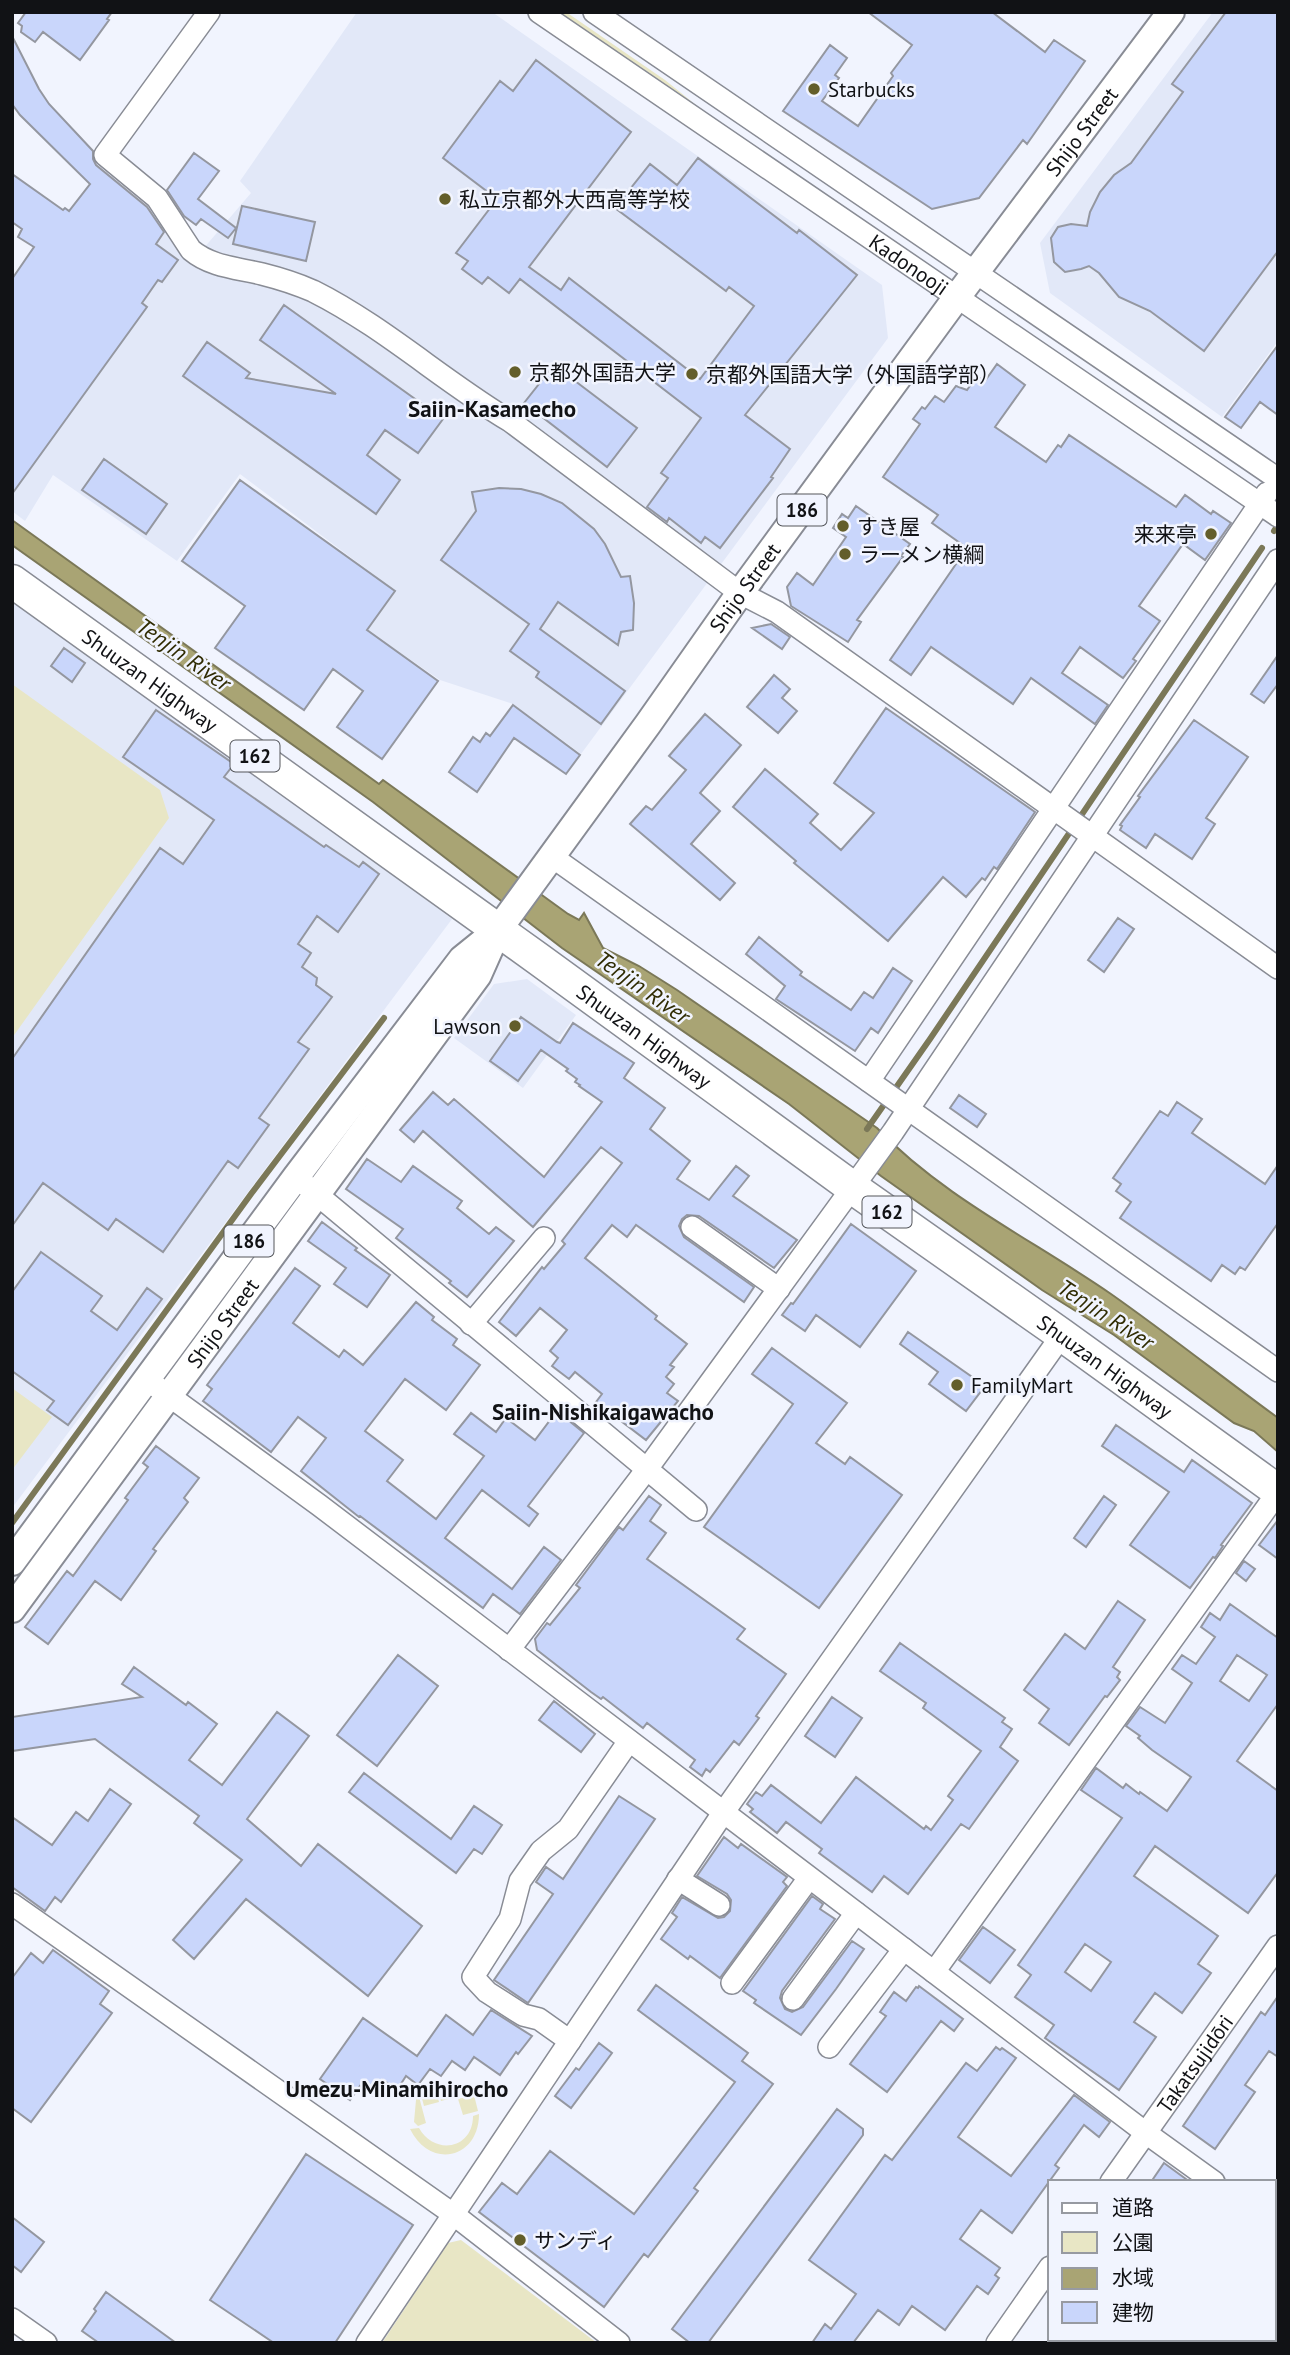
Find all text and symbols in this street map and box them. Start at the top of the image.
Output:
place label: Starbucks [828,76,915,103]
marker: Starbucks [806,81,822,97]
street label: Shijo Street [1039,82,1123,181]
place label: 私立京都外大西高等学校 [459,186,690,213]
marker: 私立京都外大西高等学校 [437,191,453,207]
street label: Kadonooji [864,228,954,301]
place label: 京都外国語大学 [529,359,676,386]
place label: 京都外国語大学（外国語学部） [706,361,1000,388]
marker: 京都外国語大学 [507,364,523,380]
marker: 京都外国語大学（外国語学部） [684,366,700,382]
district label: Saiin-Kasamecho [408,394,576,423]
road number: 186 [778,495,826,526]
place label: すき屋 [857,513,920,540]
marker: すき屋 [835,518,851,534]
place label: 来来亭 [1134,521,1197,548]
marker: 来来亭 [1203,526,1219,542]
street label: Shijo Street [703,537,786,638]
place label: ラーメン横綱 [859,541,984,568]
marker: ラーメン横綱 [837,546,853,562]
water label: Tenjin River [131,611,238,698]
street label: Shuuzan Highway [77,622,223,738]
road number: 162 [230,740,280,772]
water label: Tenjin River [590,944,697,1031]
street label: Shuuzan Highway [571,978,717,1094]
place label: Lawson [433,1013,501,1040]
marker: Lawson [507,1018,523,1034]
road number: 162 [862,1196,912,1228]
road number: 186 [224,1226,274,1256]
water label: Tenjin River [1052,1272,1161,1357]
street label: Shijo Street [180,1273,264,1373]
street label: Shuuzan Highway [1032,1308,1178,1424]
place label: FamilyMart [971,1372,1073,1399]
marker: FamilyMart [949,1377,965,1393]
district label: Saiin-Nishikaigawacho [492,1397,714,1426]
street label: Takatsujidōri [1151,2009,1239,2118]
district label: Umezu-Minamihirocho [286,2074,508,2103]
legend [1048,2180,1276,2341]
text: 道路 [1112,2194,1154,2221]
place label: サンディ [534,2227,617,2254]
text: 公園 [1112,2229,1154,2256]
marker: サンディ [512,2232,528,2248]
text: 水域 [1112,2264,1154,2291]
text: 建物 [1112,2299,1154,2326]

